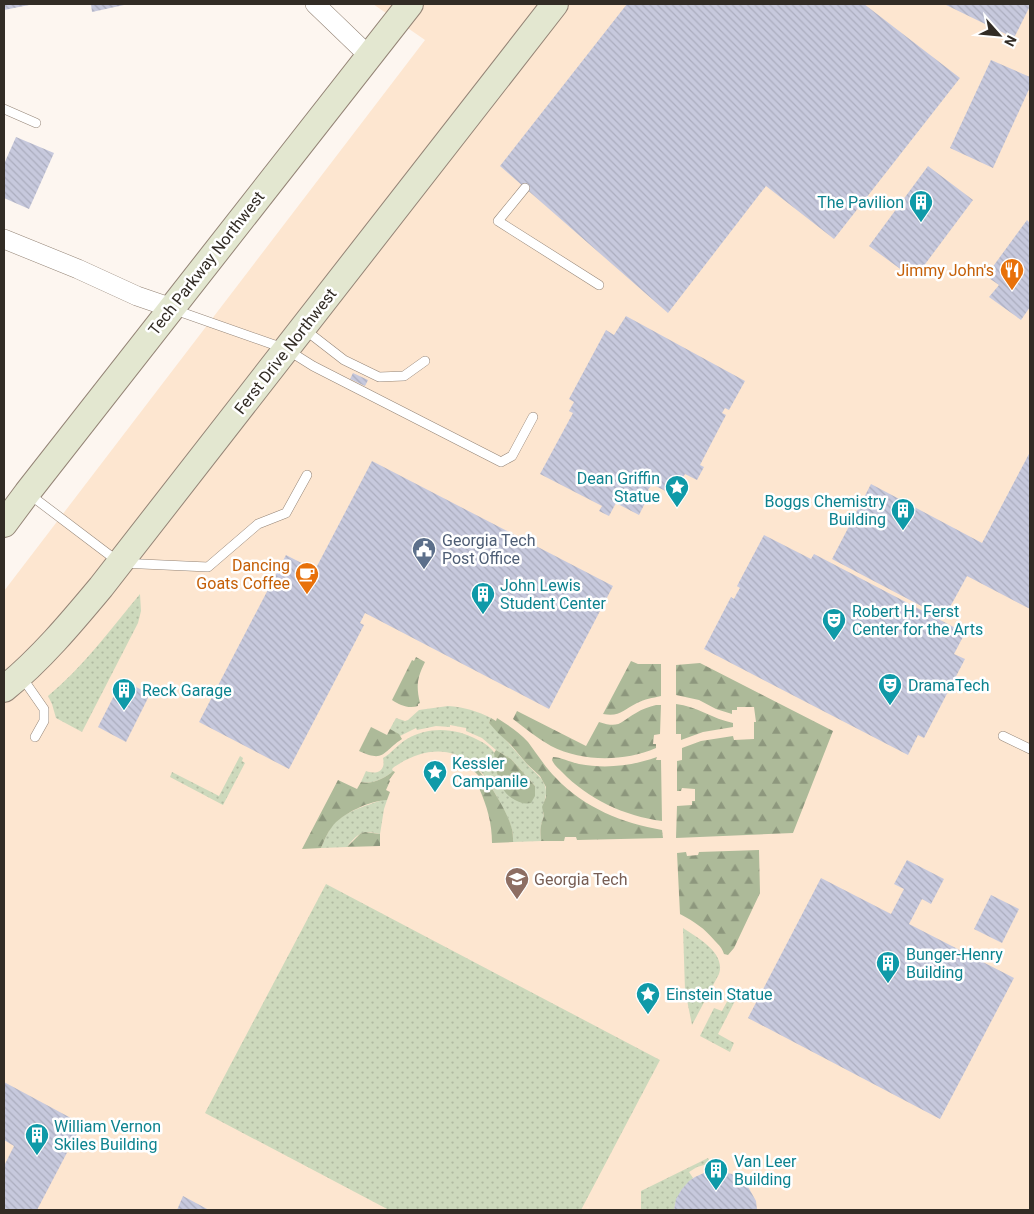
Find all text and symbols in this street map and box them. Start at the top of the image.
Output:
north arrow [974,10,1024,60]
text: N [1001,33,1020,49]
street label: Tech Parkway Northwest [144,188,268,339]
building icon: The Pavilion [908,189,934,223]
place label: The Pavilion [817,193,904,212]
restaurant icon: Jimmy John's [999,257,1025,291]
place label: Jimmy John's [896,261,994,280]
street label: Ferst Drive Northwest [230,285,340,418]
place label: Dean Griffin Statue [577,469,660,506]
place icon: Dean Griffin Statue [664,474,690,508]
place label: Boggs Chemistry Building [764,492,886,529]
building icon: Boggs Chemistry Building [890,497,916,531]
place label: Georgia Tech Post Office [442,531,535,568]
public building icon: Georgia Tech Post Office [411,536,437,570]
place label: Dancing Goats Coffee [196,556,290,593]
cafe icon: Dancing Goats Coffee [294,561,320,595]
place label: John Lewis Student Center [500,576,607,613]
building icon: John Lewis Student Center [470,581,496,615]
place label: Robert H. Ferst Center for the Arts [852,602,983,639]
theatre icon: Robert H. Ferst Center for the Arts [821,607,847,641]
theatre icon: DramaTech [877,672,903,706]
place label: DramaTech [908,676,990,695]
building icon: Reck Garage [111,677,137,711]
place label: Reck Garage [142,681,232,700]
place label: Kessler Campanile [452,754,528,791]
place icon: Kessler Campanile [422,759,448,793]
school or university icon: Georgia Tech [504,866,530,900]
place label: Georgia Tech [534,870,627,889]
place label: Bunger-Henry Building [906,945,1003,982]
building icon: Bunger-Henry Building [875,950,901,984]
place icon: Einstein Statue [635,981,661,1015]
place label: Einstein Statue [666,985,772,1004]
place label: William Vernon Skiles Building [54,1117,161,1154]
building icon: William Vernon Skiles Building [24,1122,50,1156]
place label: Van Leer Building [734,1152,797,1189]
building icon: Van Leer Building [703,1157,729,1191]

